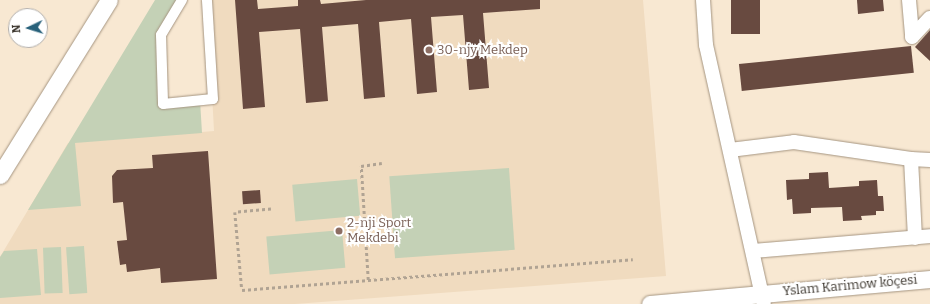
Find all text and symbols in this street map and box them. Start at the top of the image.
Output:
north arrow [8,8,48,48]
text: N [10,24,23,33]
place label: 30-njy Mekdep [437,42,528,58]
marker: 30-njy Mekdep [424,45,434,55]
place label: 2-nji Sport Mekdebi [347,216,411,247]
marker: 2-nji Sport Mekdebi [334,226,344,236]
street label: Yslam Karimow köçesi [782,272,918,300]

